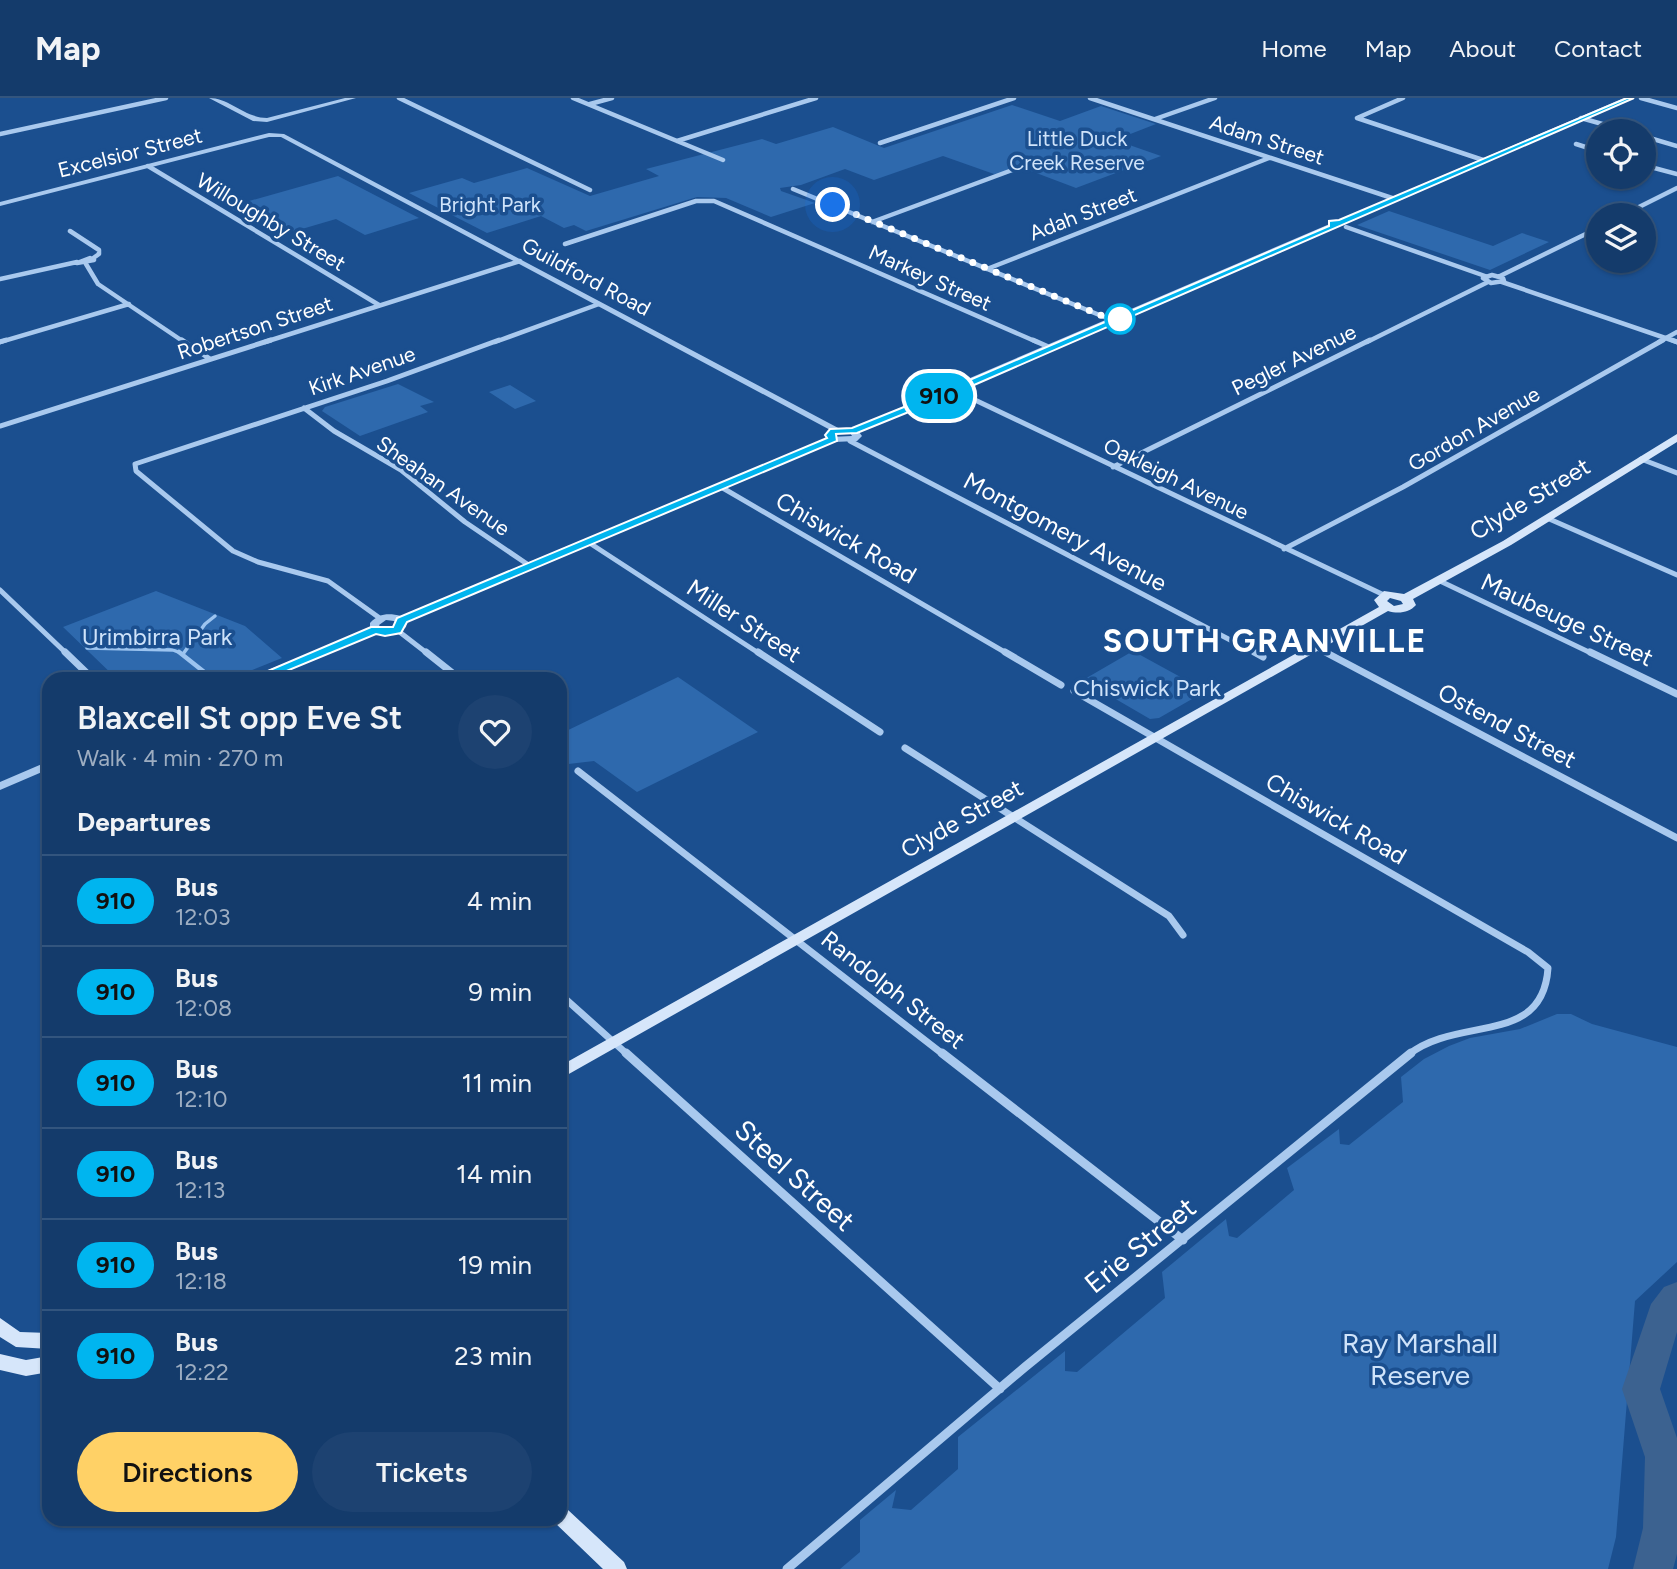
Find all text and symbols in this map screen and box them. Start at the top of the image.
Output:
text: Map [35,29,101,68]
text: Home [1261,34,1327,63]
text: Map [1365,34,1411,63]
text: About [1449,34,1516,63]
text: Contact [1554,34,1642,63]
street label: Adam Street [1207,109,1328,170]
map controls [1586,119,1656,273]
button: locate [1586,119,1656,189]
street label: Excelsior Street [55,123,205,183]
park label: Little Duck Creek Reserve [1009,126,1145,175]
street label: Willoughby Street [192,167,350,276]
street label: Adah Street [1026,182,1140,245]
your location [815,187,850,222]
park label: Bright Park [439,192,542,217]
button: layers [1586,203,1656,273]
street label: Guildford Road [518,232,655,321]
street label: Markey Street [865,239,996,316]
street label: Robertson Street [174,291,336,364]
unlabelled marker [1105,304,1135,334]
street label: Pegler Avenue [1228,319,1360,400]
street label: Kirk Avenue [305,341,418,400]
line badge: 910 [899,373,979,419]
text: 910 [919,381,959,410]
street label: Gordon Avenue [1404,381,1544,476]
street label: Sheahan Avenue [372,430,515,541]
street label: Oakleigh Avenue [1100,433,1253,525]
street label: Clyde Street [1464,451,1595,546]
street label: Montgomery Avenue [959,466,1172,597]
street label: Chiswick Road [771,486,922,590]
street label: Maubeuge Street [1476,567,1658,672]
street label: Miller Street [682,573,807,668]
park label: Urimbirra Park [82,622,233,651]
district label: SOUTH GRANVILLE [1103,622,1427,660]
park label: Chiswick Park [1073,673,1221,702]
street label: Ostend Street [1433,677,1581,774]
button: heart [458,695,532,769]
text: Blaxcell St opp Eve St [77,698,402,737]
text: Walk · 4 min · 270 m [77,744,283,772]
street label: Chiswick Road [1261,767,1412,871]
street label: Clyde Street [896,773,1028,864]
text: Departures [77,806,211,838]
text: Bus [175,871,218,903]
text: 4 min [467,885,532,917]
text: 910 [96,886,135,915]
text: 12:03 [175,903,230,931]
street label: Randolph Street [816,924,971,1055]
text: Bus [175,962,218,994]
text: 9 min [468,976,532,1008]
text: 910 [96,977,135,1006]
text: 12:08 [175,994,232,1022]
text: Bus [175,1053,218,1085]
text: 11 min [461,1067,532,1099]
text: 910 [96,1068,135,1097]
text: 12:10 [175,1085,227,1113]
street label: Steel Street [728,1112,862,1238]
text: Bus [175,1144,218,1176]
text: 14 min [456,1158,532,1190]
text: 910 [96,1159,135,1188]
text: 12:13 [175,1176,225,1204]
street label: Erie Street [1078,1190,1202,1300]
text: Bus [175,1235,218,1267]
text: 19 min [457,1249,532,1281]
text: 910 [96,1250,135,1279]
text: 12:18 [175,1267,227,1295]
text: Bus [175,1326,218,1358]
park label: Ray Marshall Reserve [1342,1326,1498,1392]
text: 23 min [454,1340,532,1372]
text: 910 [96,1341,135,1370]
text: 12:22 [175,1358,229,1386]
button: Directions [77,1432,298,1512]
button: Tickets [312,1432,532,1512]

